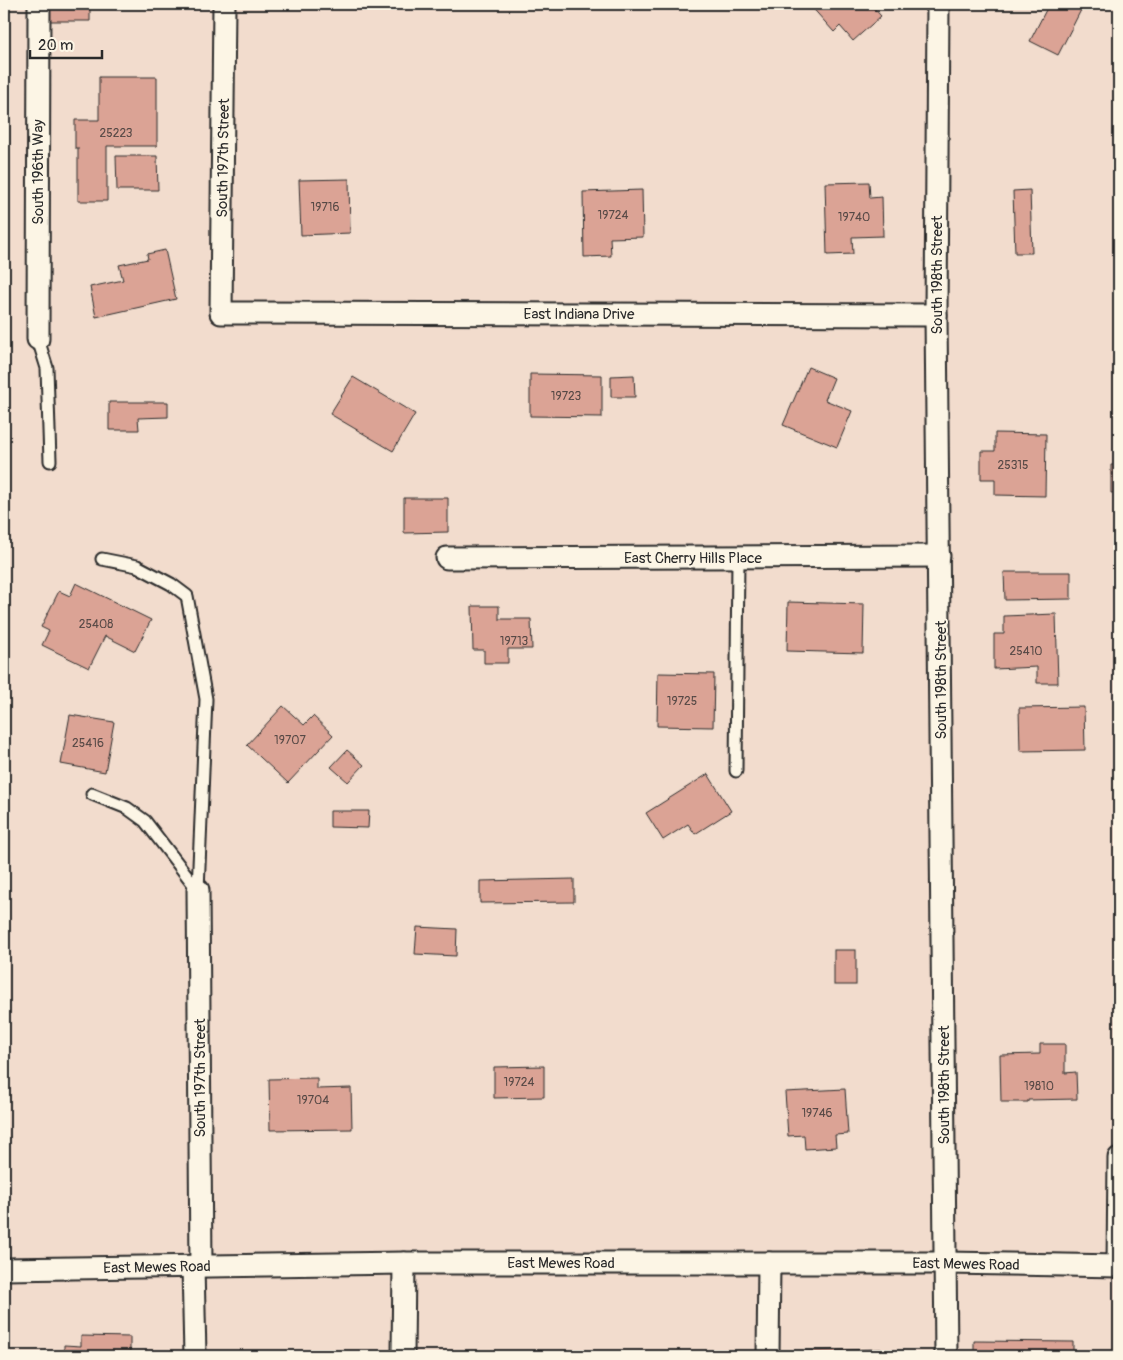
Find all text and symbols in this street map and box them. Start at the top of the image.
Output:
scale bar [30,28,102,60]
text: 20 m [38,36,73,55]
street label: South 197th Street [213,97,234,218]
street label: South 196th Way [29,119,48,225]
house number: 25223 [100,126,133,141]
house number: 19716 [311,200,339,215]
house number: 19724 [598,208,628,223]
house number: 19740 [838,210,870,225]
street label: South 198th Street [928,215,947,334]
street label: East Indiana Drive [524,305,635,324]
house number: 19723 [551,389,581,404]
house number: 25315 [997,458,1029,473]
street label: East Cherry Hills Place [624,549,763,568]
house number: 25408 [79,617,113,632]
street label: South 198th Street [932,620,951,739]
house number: 19713 [500,634,529,649]
house number: 25410 [1009,644,1043,659]
house number: 19725 [667,694,697,709]
house number: 19707 [274,733,307,748]
house number: 25416 [72,736,104,751]
street label: South 197th Street [191,1017,210,1138]
street label: South 198th Street [935,1025,954,1144]
house number: 19724 [504,1075,534,1090]
house number: 19810 [1024,1079,1054,1094]
house number: 19704 [297,1093,329,1108]
house number: 19746 [801,1106,833,1121]
street label: East Mewes Road [507,1254,615,1273]
street label: East Mewes Road [912,1254,1020,1275]
street label: East Mewes Road [103,1257,211,1278]

